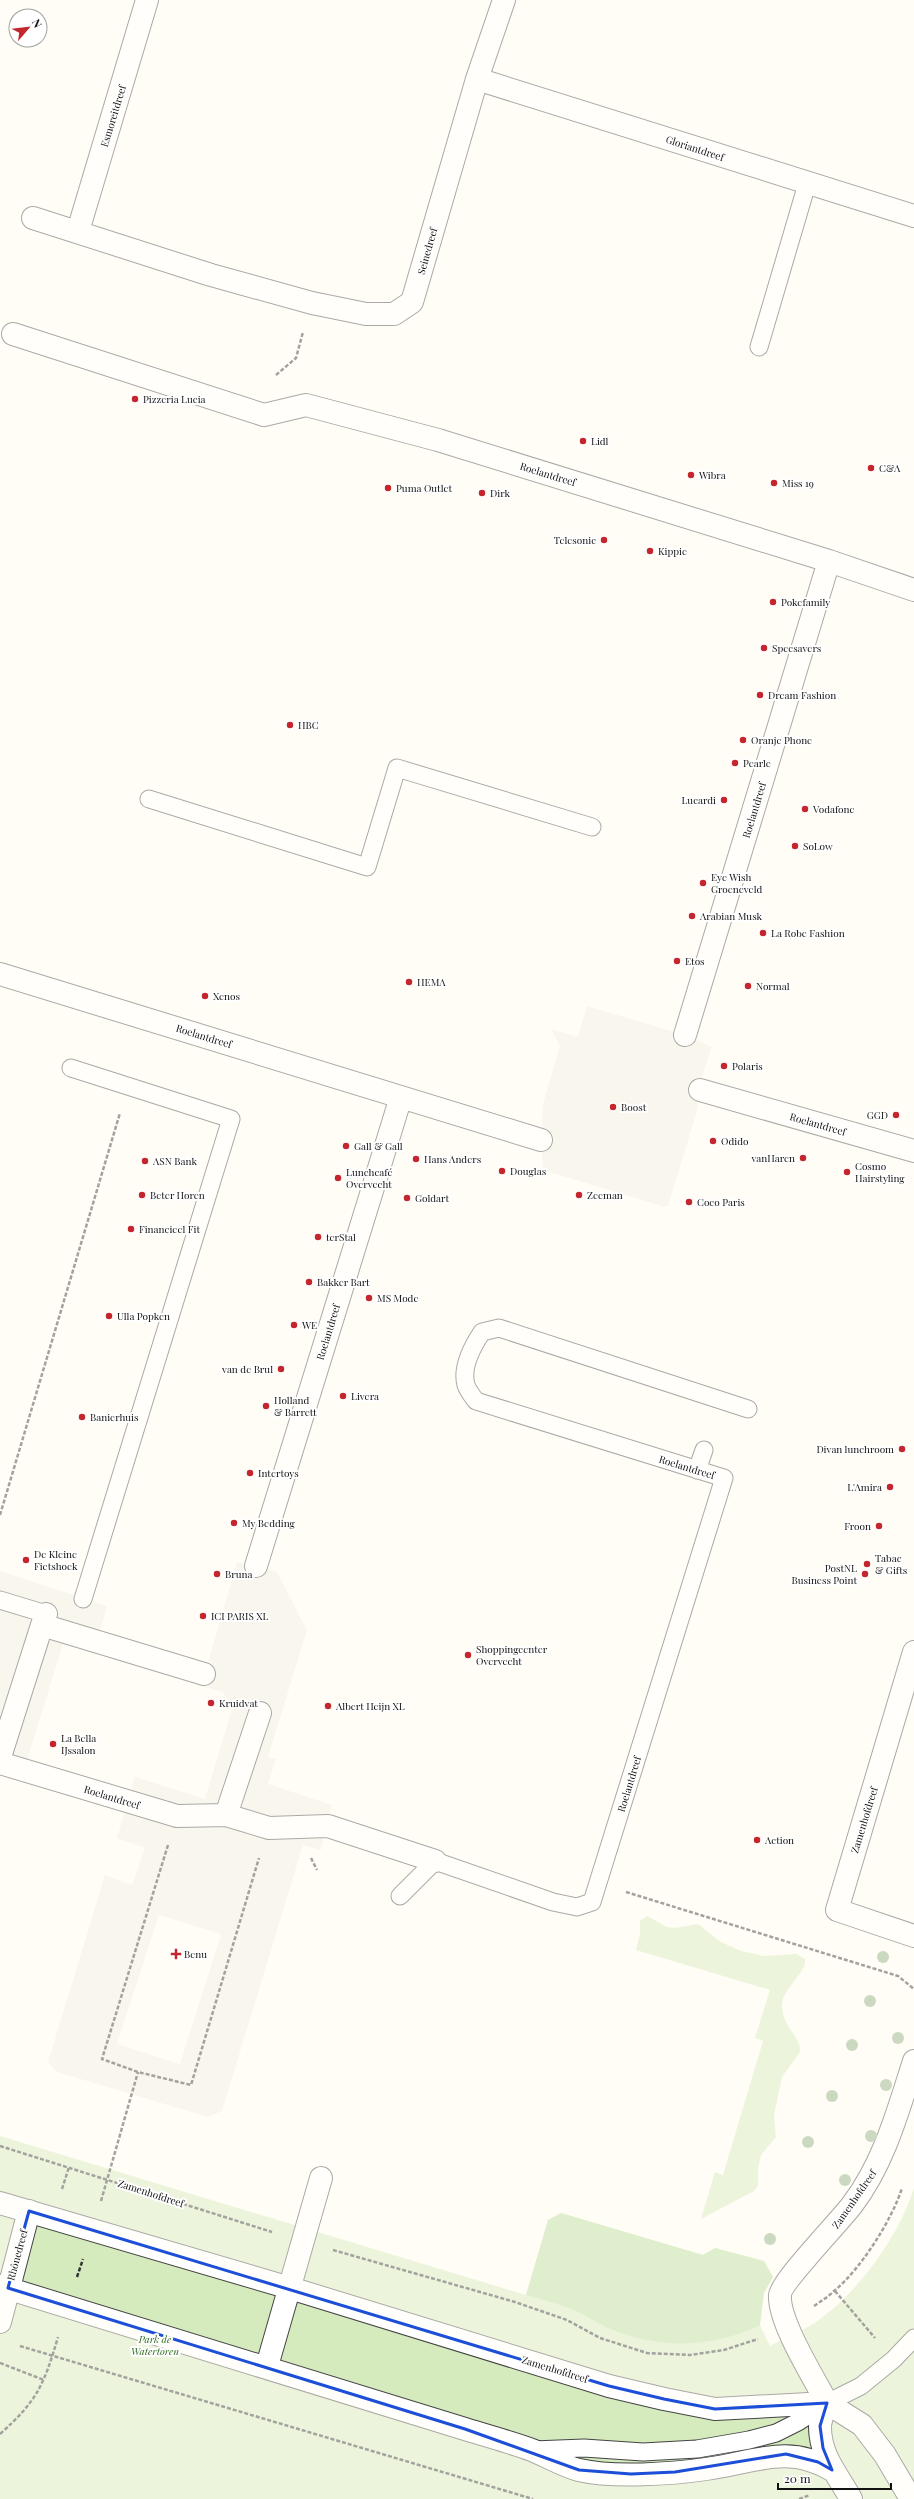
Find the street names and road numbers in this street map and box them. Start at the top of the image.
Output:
street label: Esmoreitdreef [97,83,129,149]
street label: Gloriantdreef [664,132,727,164]
street label: Seinedreef [414,225,441,276]
street label: Roelantdreef [518,459,578,489]
street label: Roelantdreef [739,780,769,840]
street label: Roelantdreef [174,1021,234,1051]
street label: Roelantdreef [788,1109,848,1139]
street label: Roelantdreef [313,1302,343,1362]
street label: Roelantdreef [657,1452,717,1482]
street label: Roelantdreef [614,1754,644,1814]
street label: Roelantdreef [82,1782,142,1812]
street label: Zamenhofdreef [847,1784,881,1855]
street label: Zamenhofdreef [829,2166,880,2231]
street label: Zamenhofdreef [116,2176,187,2211]
street label: Rhônedreef [3,2227,31,2282]
street label: Zamenhofdreef [520,2352,591,2386]

